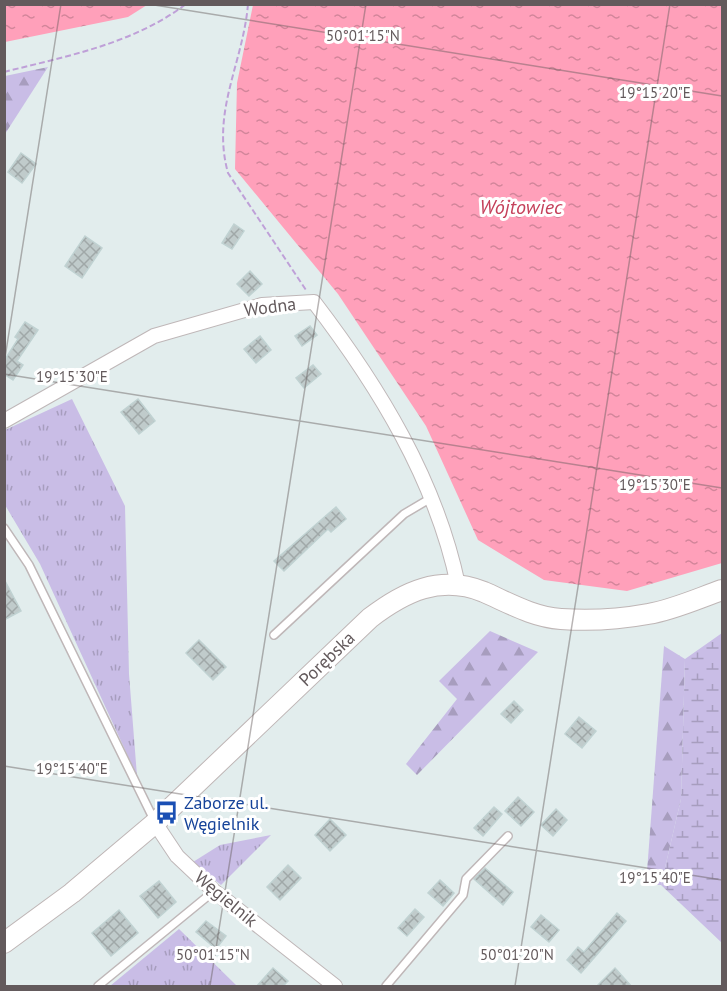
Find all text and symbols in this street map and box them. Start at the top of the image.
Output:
text: 50°01'15"N [326,26,400,45]
text: 19°15'20"E [619,83,691,102]
water label: Wójtowiec [480,194,563,220]
street label: Wodna [243,292,297,321]
text: 19°15'30"E [36,367,108,386]
text: 19°15'30"E [619,475,691,494]
street label: Porębska [294,626,360,691]
text: 19°15'40"E [36,759,108,778]
place label: Zaborze ul. Węgielnik [184,791,268,835]
bus stop icon: Zaborze ul. Węgielnik [153,800,179,826]
street label: Węgielnik [190,866,263,932]
text: 19°15'40"E [619,868,691,887]
text: 50°01'15"N [176,945,250,964]
text: 50°01'20"N [480,945,554,964]

